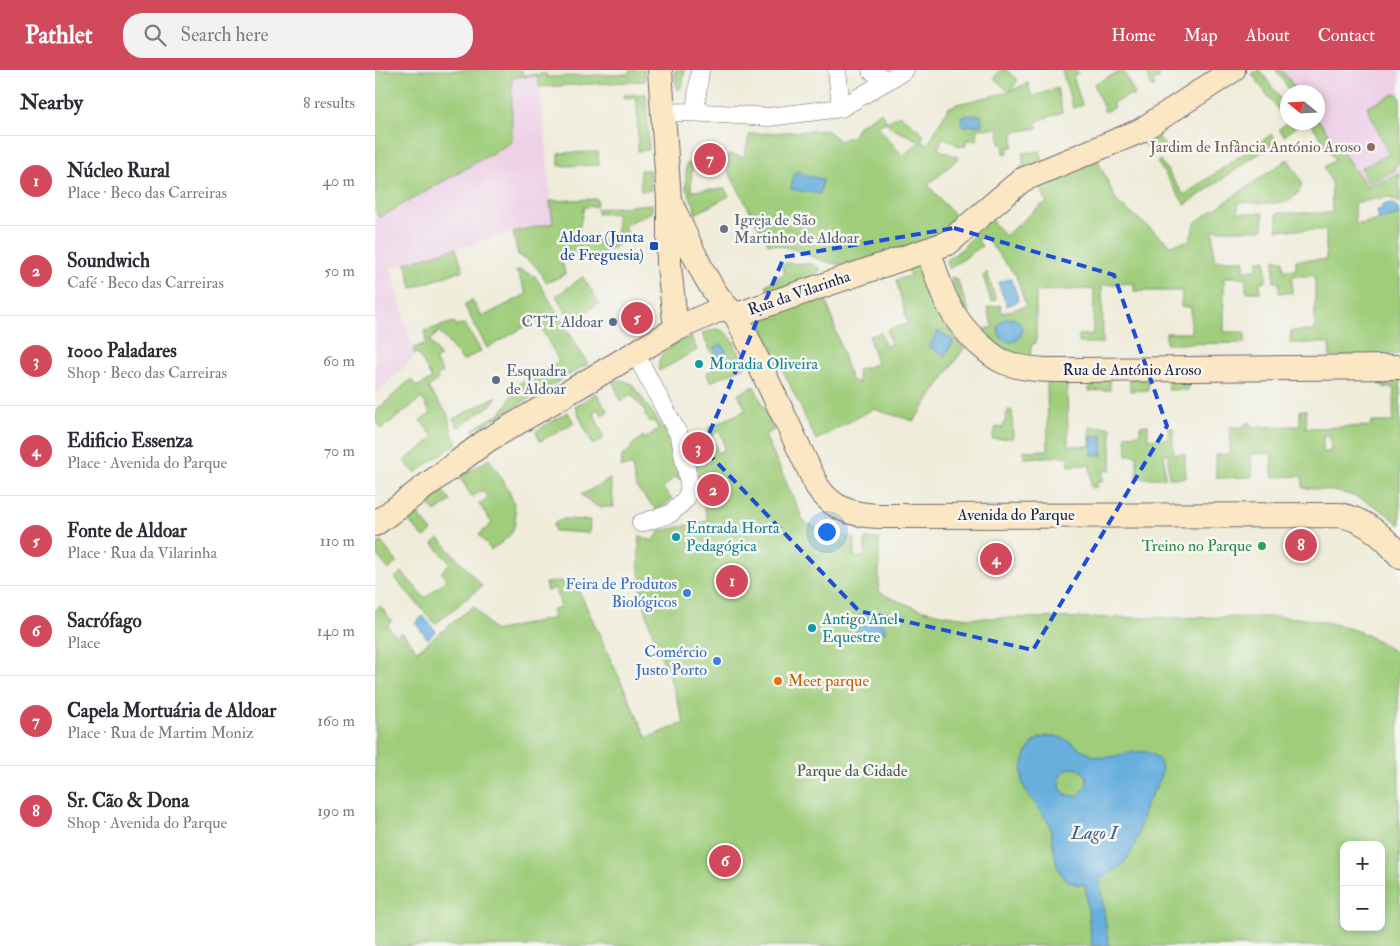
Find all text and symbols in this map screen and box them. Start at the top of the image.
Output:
search box [123,13,473,58]
text: Pathlet [25,20,93,51]
icon: search [141,21,169,49]
text: Search here [181,23,268,47]
text: Home [1111,24,1156,47]
text: Map [1184,24,1218,47]
text: About [1246,24,1290,47]
text: Contact [1318,24,1375,47]
north arrow [1280,85,1325,130]
text: Nearby [20,89,83,116]
text: 8 results [303,93,355,113]
place label: Jardim de Infância António Aroso [1149,137,1361,158]
pin: 7 [694,140,726,178]
marker: Jardim de Infância António Aroso [1365,141,1377,153]
text: Núcleo Rural [67,159,170,183]
text: 1 [33,171,39,191]
text: 40 m [322,171,355,191]
text: Place · Beco das Carreiras [67,183,227,203]
place label: Igreja de São Martinho de Aldoar [734,210,859,248]
marker: Igreja de São Martinho de Aldoar [718,223,730,235]
place label: Aldoar (Junta de Freguesia) [558,227,644,265]
marker: Aldoar (Junta de Freguesia) [648,240,660,252]
text: Soundwich [67,249,150,273]
text: 2 [32,261,40,281]
text: 50 m [324,261,355,281]
street label: Rua da Vilarinha [745,266,853,320]
text: Café · Beco das Carreiras [67,273,224,293]
pin: 5 [621,299,653,337]
place label: CTT Aldoar [522,312,603,332]
marker: CTT Aldoar [607,316,619,328]
text: 1000 Paladares [67,339,177,363]
text: 3 [33,351,39,371]
text: 60 m [323,351,355,371]
place label: Moradia Oliveira [709,354,818,374]
marker: Moradia Oliveira [693,358,705,370]
street label: Rua de António Aroso [1062,360,1202,380]
place label: Esquadra de Aldoar [506,361,567,399]
text: Shop · Beco das Carreiras [67,363,227,383]
marker: Esquadra de Aldoar [490,374,502,386]
text: Edificio Essenza [67,429,193,453]
pin: 3 [682,429,714,467]
text: 4 [32,441,40,461]
text: 70 m [324,441,355,461]
text: Place · Avenida do Parque [67,453,227,473]
pin: 2 [697,471,729,509]
street label: Avenida do Parque [956,505,1075,525]
place label: Entrada Horta Pedagógica [686,518,780,556]
text: Fonte de Aldoar [67,519,187,543]
your location [814,519,840,545]
pin: 8 [1285,526,1317,564]
text: 5 [32,531,40,551]
text: 110 m [320,531,355,551]
marker: Entrada Horta Pedagógica [670,531,682,543]
place label: Treino no Parque [1142,536,1252,556]
pin: 4 [980,540,1012,578]
marker: Treino no Parque [1256,540,1268,552]
text: Place · Rua da Vilarinha [67,543,217,563]
pin: 1 [716,562,748,600]
place label: Feira de Produtos Biológicos [565,574,677,612]
marker: Feira de Produtos Biológicos [681,587,693,599]
text: Sacrófago [67,609,142,633]
place label: Antigo Anel Equestre [821,609,898,647]
text: 6 [32,621,40,641]
text: 140 m [317,621,355,641]
marker: Antigo Anel Equestre [806,622,818,634]
text: Place [67,633,100,653]
place label: Comércio Justo Porto [634,642,707,681]
marker: Comércio Justo Porto [711,655,723,667]
place label: Meet parque [788,671,869,692]
marker: Meet parque [772,675,784,687]
text: Capela Mortuária de Aldoar [67,699,276,723]
text: 7 [32,711,40,731]
text: 160 m [317,711,355,731]
text: Place · Rua de Martim Moniz [67,723,254,743]
park label: Parque da Cidade [797,761,908,781]
text: Sr. Cão & Dona [67,789,189,813]
text: 8 [32,801,40,821]
text: 190 m [317,801,355,821]
text: Shop · Avenida do Parque [67,813,227,833]
water label: Lago I [1070,822,1120,845]
map controls [1340,841,1385,931]
button: + [1340,841,1385,886]
pin: 6 [709,842,741,880]
button: − [1340,886,1385,931]

